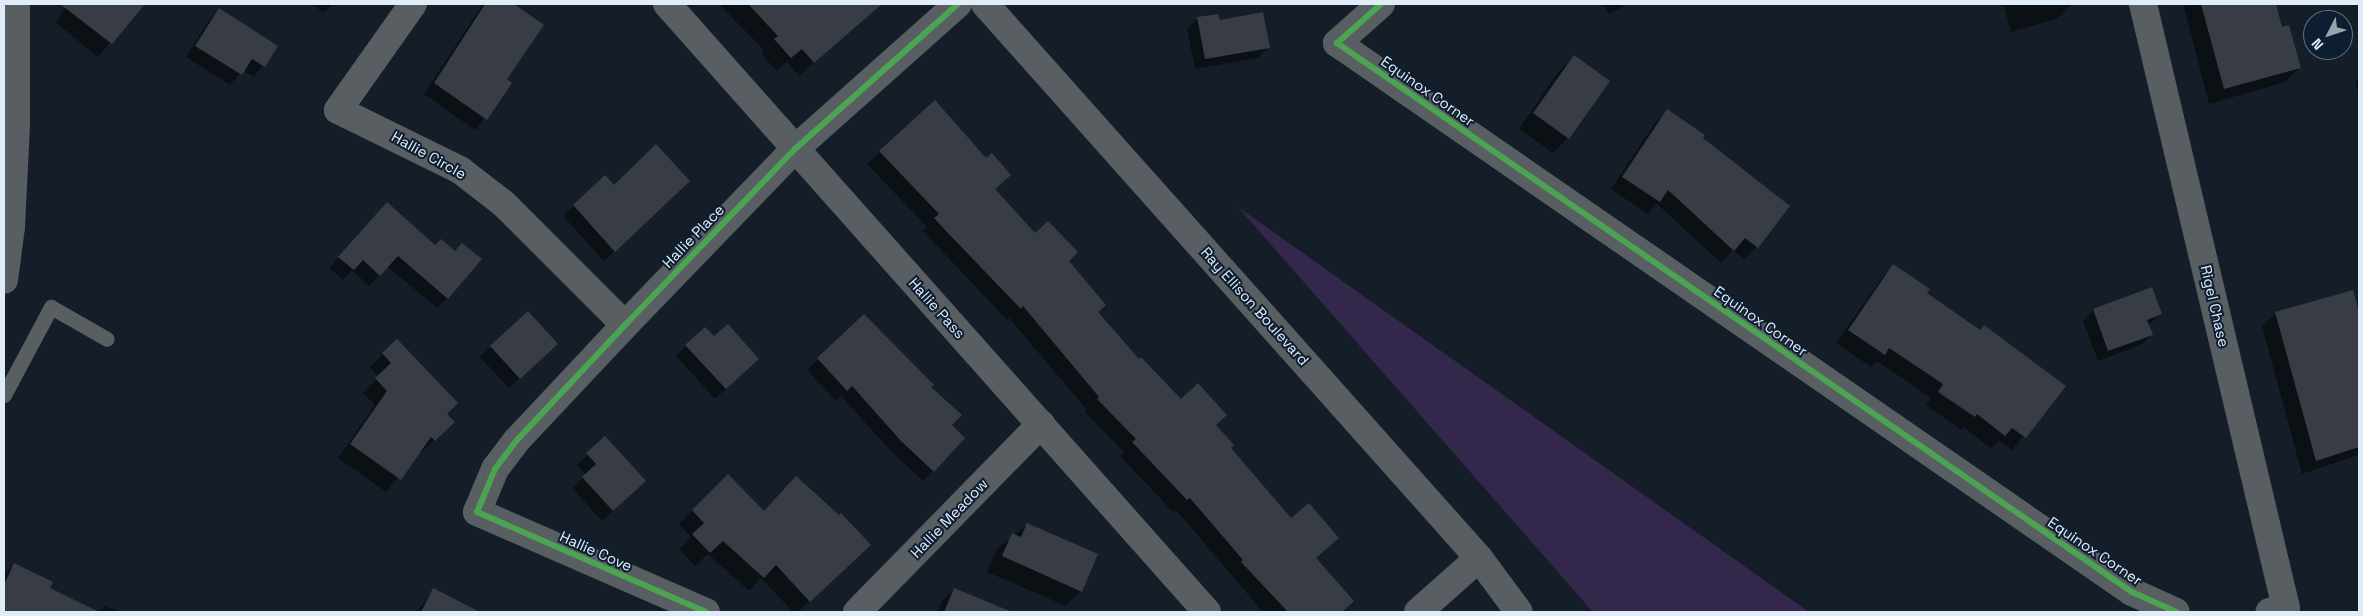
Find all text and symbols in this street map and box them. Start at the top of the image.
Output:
north arrow [2303,10,2353,60]
text: N [2308,35,2327,54]
street label: Equinox Corner [1378,52,1478,130]
street label: Hallie Circle [389,127,469,183]
street label: Hallie Place [658,201,728,271]
street label: Ray Ellison Boulevard [1197,243,1313,369]
street label: Rigel Chase [2197,263,2233,349]
street label: Hallie Pass [905,274,969,342]
street label: Equinox Corner [1711,282,1811,360]
street label: Hallie Meadow [907,475,991,561]
street label: Equinox Corner [2044,513,2146,589]
street label: Hallie Cove [557,527,635,575]

